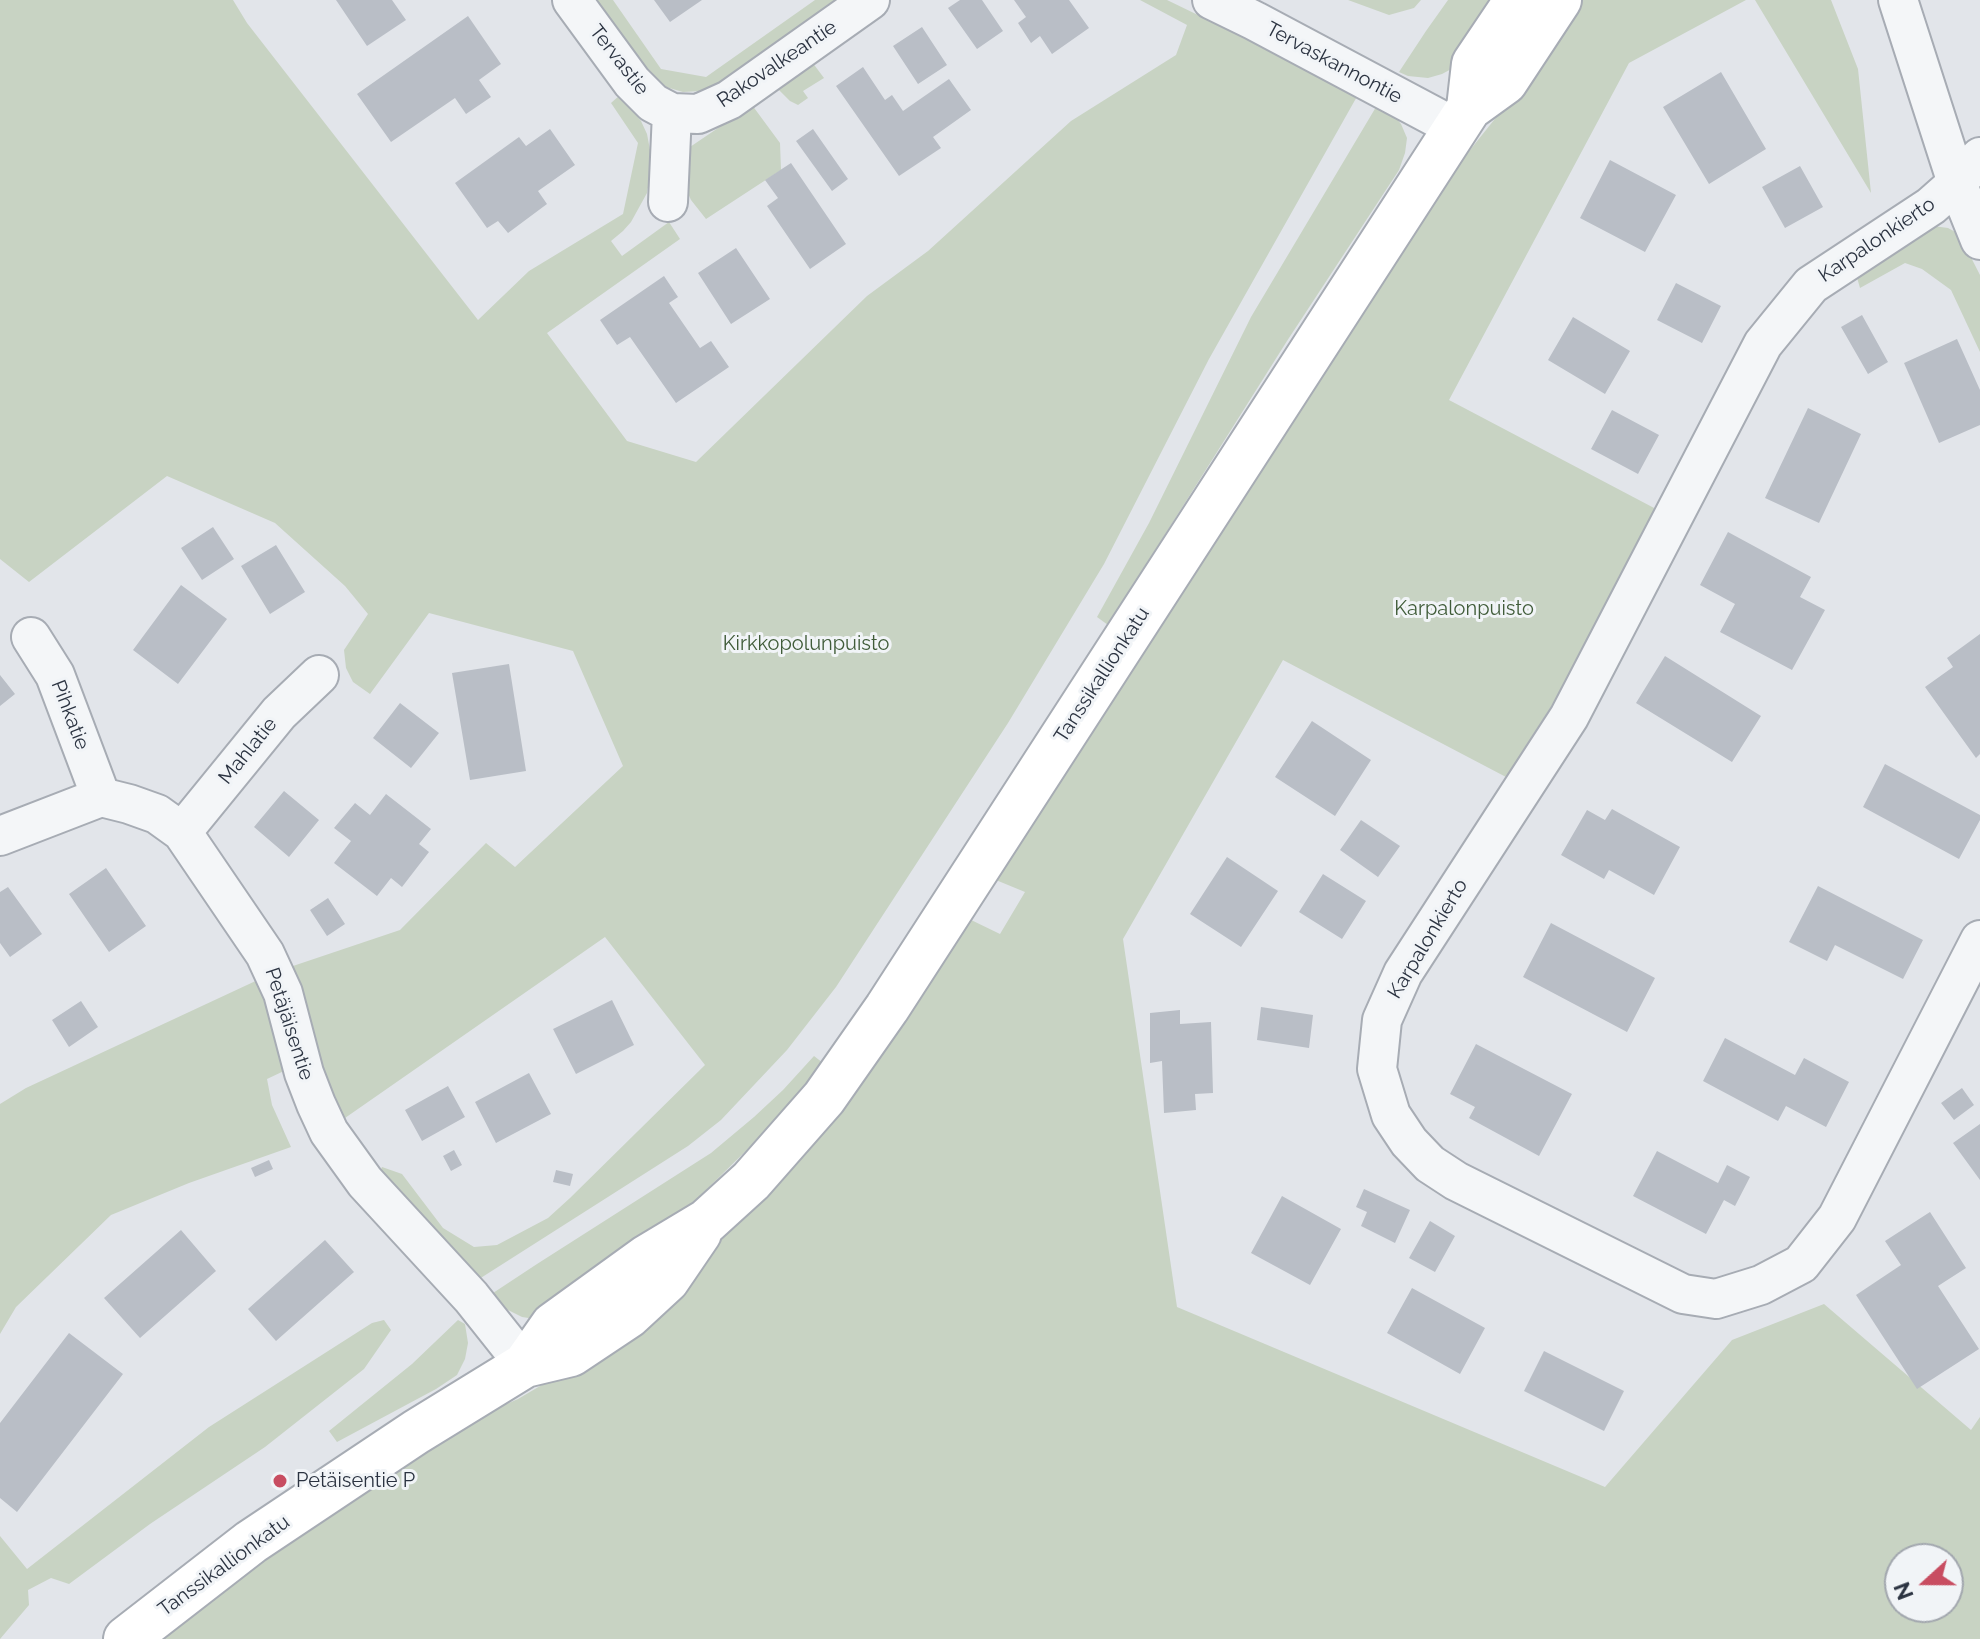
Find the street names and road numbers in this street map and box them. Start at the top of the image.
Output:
street label: Rakovalkeantie [713,15,841,113]
street label: Tervaskannontie [1262,17,1406,109]
street label: Tervastie [584,20,654,100]
street label: Karpalonkierto [1814,192,1940,288]
street label: Tanssikallionkatu [1049,603,1155,747]
street label: Pihkatie [46,677,94,753]
street label: Mahlatie [214,713,282,789]
street label: Karpalonkierto [1383,875,1473,1003]
street label: Petäjäisentie [260,965,318,1083]
street label: Tanssikallionkatu [154,1510,294,1622]

